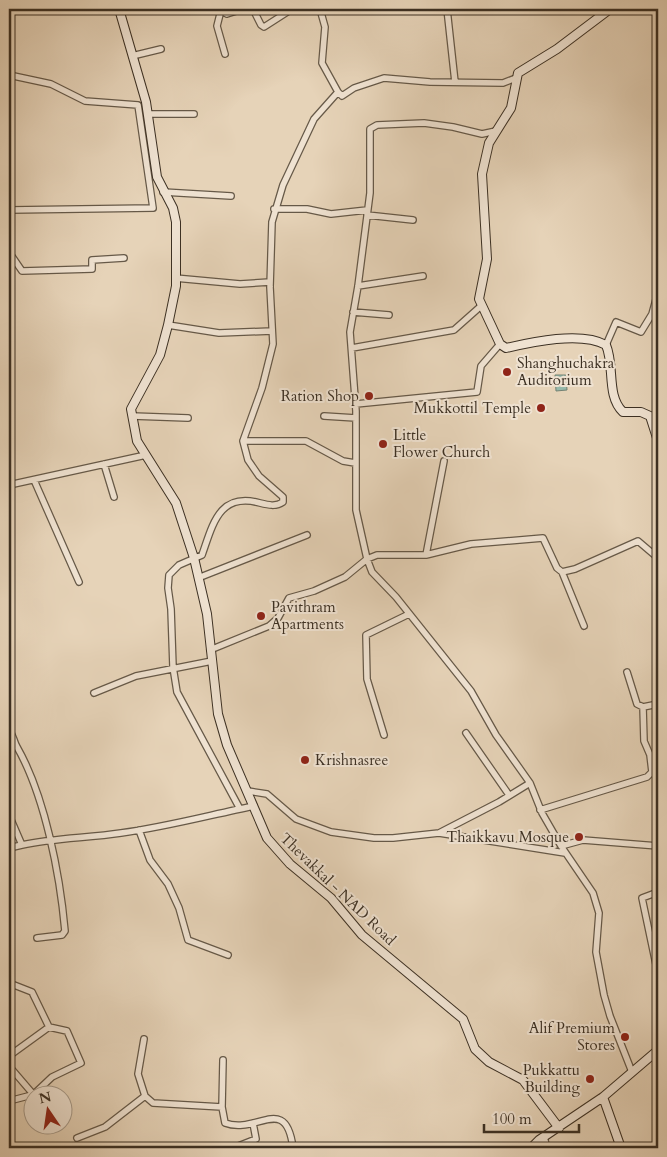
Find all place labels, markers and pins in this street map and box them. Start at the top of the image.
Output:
place label: Shanghuchakra Auditorium [517,353,615,390]
marker: Shanghuchakra Auditorium [501,366,513,378]
place label: Ration Shop [281,386,359,406]
marker: Ration Shop [363,390,375,402]
place label: Mukkottil Temple [414,398,531,418]
marker: Mukkottil Temple [535,402,547,414]
place label: Little Flower Church [393,425,491,462]
marker: Little Flower Church [377,438,389,450]
place label: Pavithram Apartments [271,597,344,634]
marker: Pavithram Apartments [255,610,267,622]
place label: Krishnasree [315,750,388,770]
marker: Krishnasree [299,754,311,766]
place label: Thaikkavu Mosque [446,827,569,847]
marker: Thaikkavu Mosque [573,831,585,843]
place label: Alif Premium Stores [529,1018,615,1055]
marker: Alif Premium Stores [619,1031,631,1043]
place label: Pukkattu Building [523,1060,581,1097]
marker: Pukkattu Building [584,1073,596,1085]

